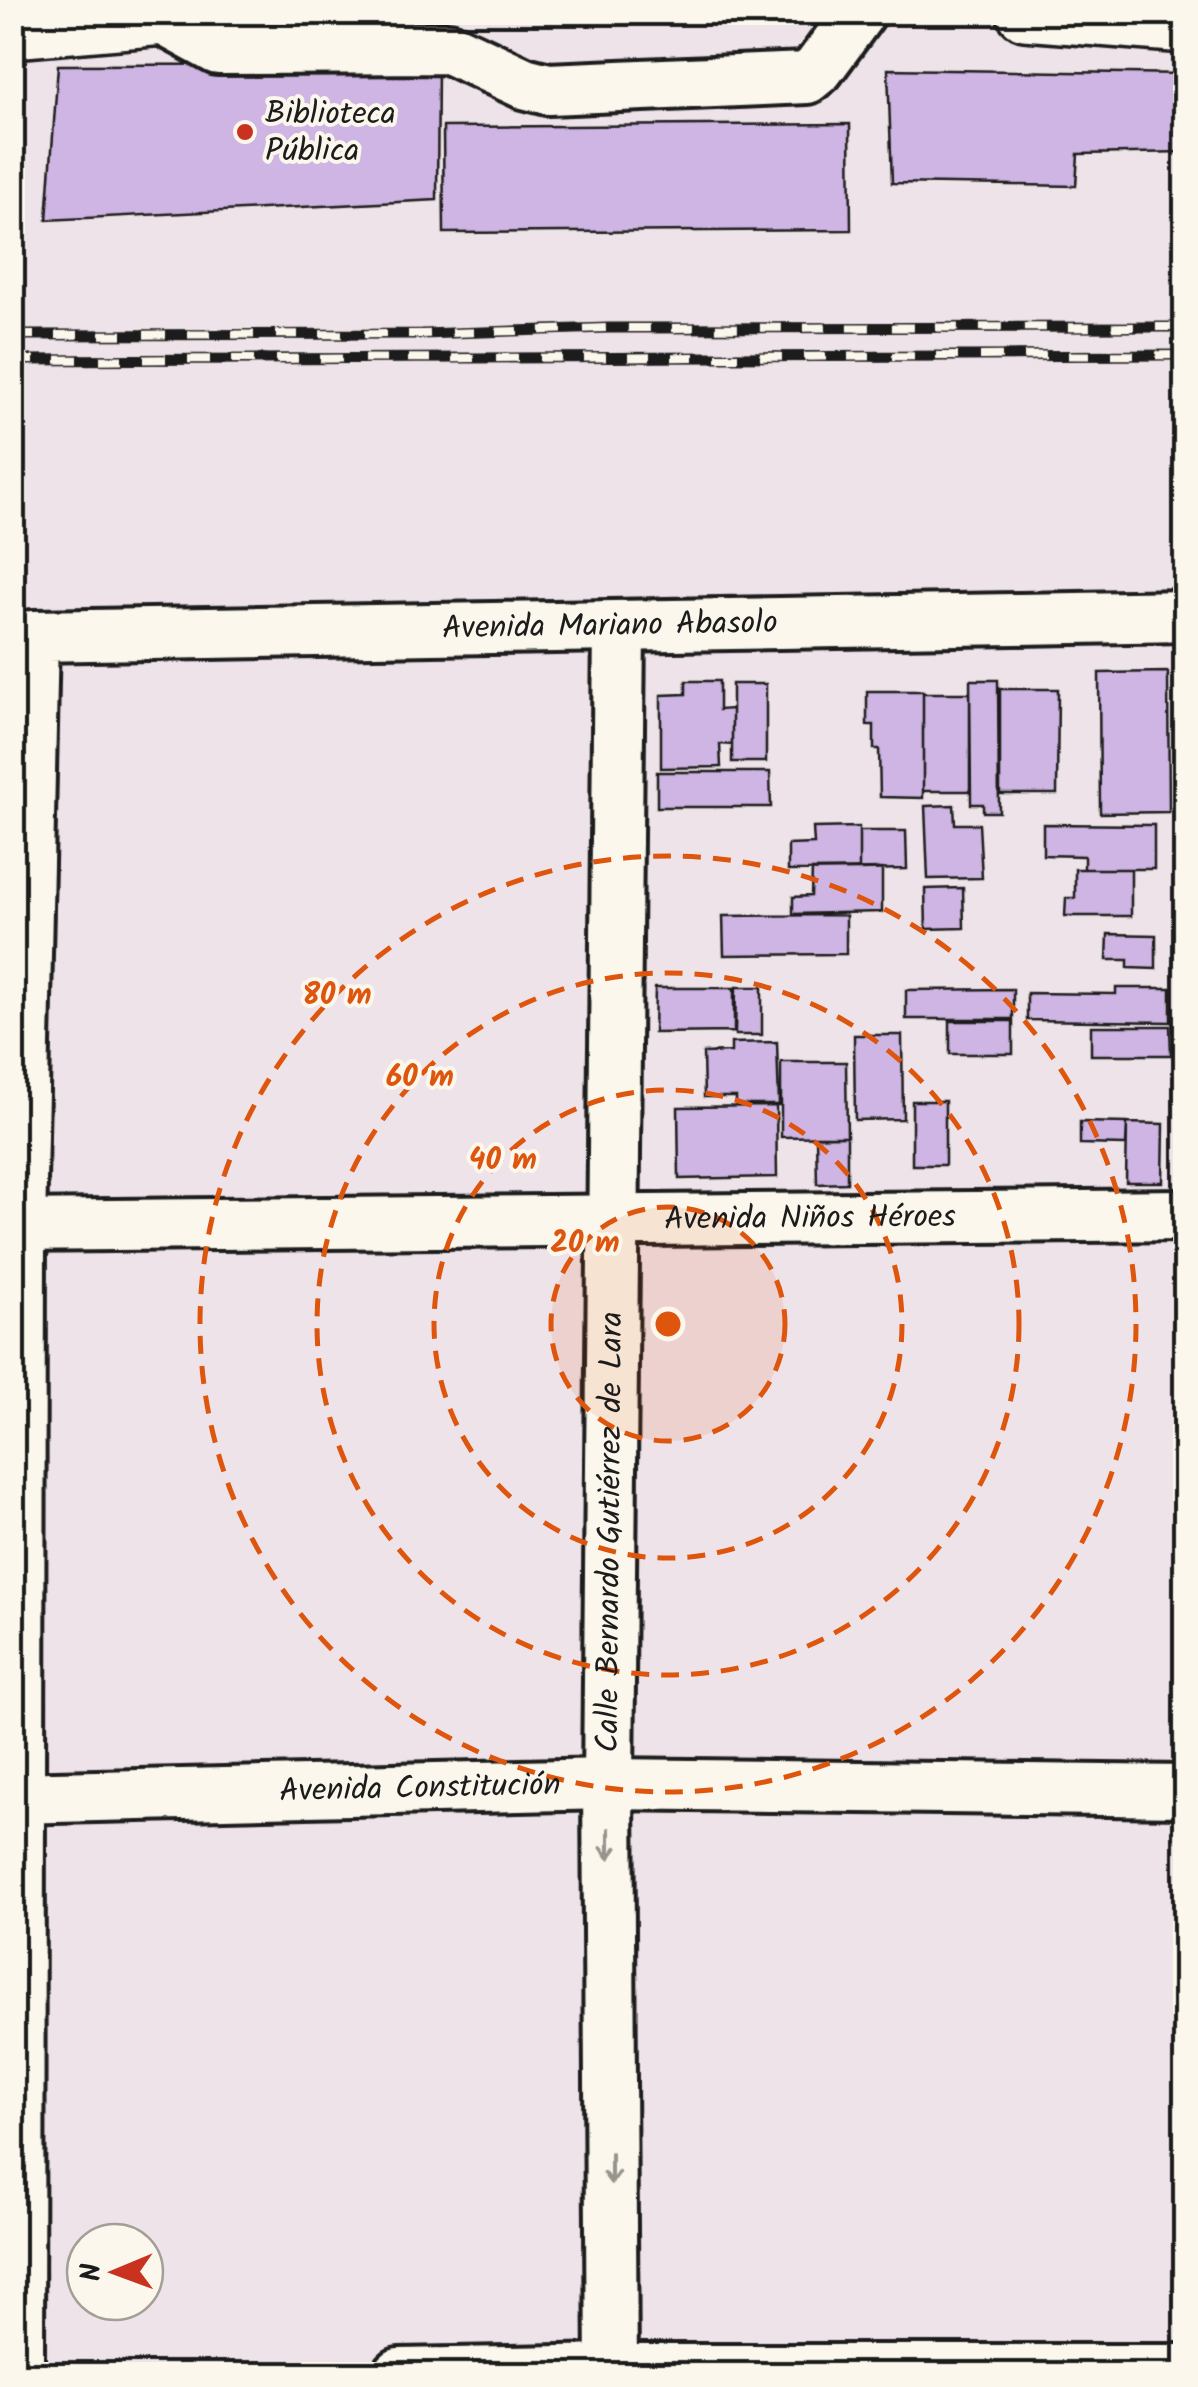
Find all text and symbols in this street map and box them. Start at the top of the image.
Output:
place label: Biblioteca Pública [265,89,396,177]
marker: Biblioteca Pública [234,121,256,143]
street label: Avenida Mariano Abasolo [442,598,778,654]
text: 80 m [302,972,372,1020]
text: 60 m [386,1054,454,1102]
text: 40 m [469,1137,537,1185]
street label: Avenida Niños Héroes [664,1192,956,1245]
text: 20 m [551,1220,620,1268]
centre of rings [650,1306,686,1342]
street label: Calle Bernardo Gutiérrez de Lara [583,1311,638,1753]
street label: Avenida Constitución [279,1760,561,1817]
one-way arrow [600,1828,618,1860]
one-way arrow [602,2152,620,2185]
north arrow [65,2222,165,2322]
text: N [70,2263,115,2282]

